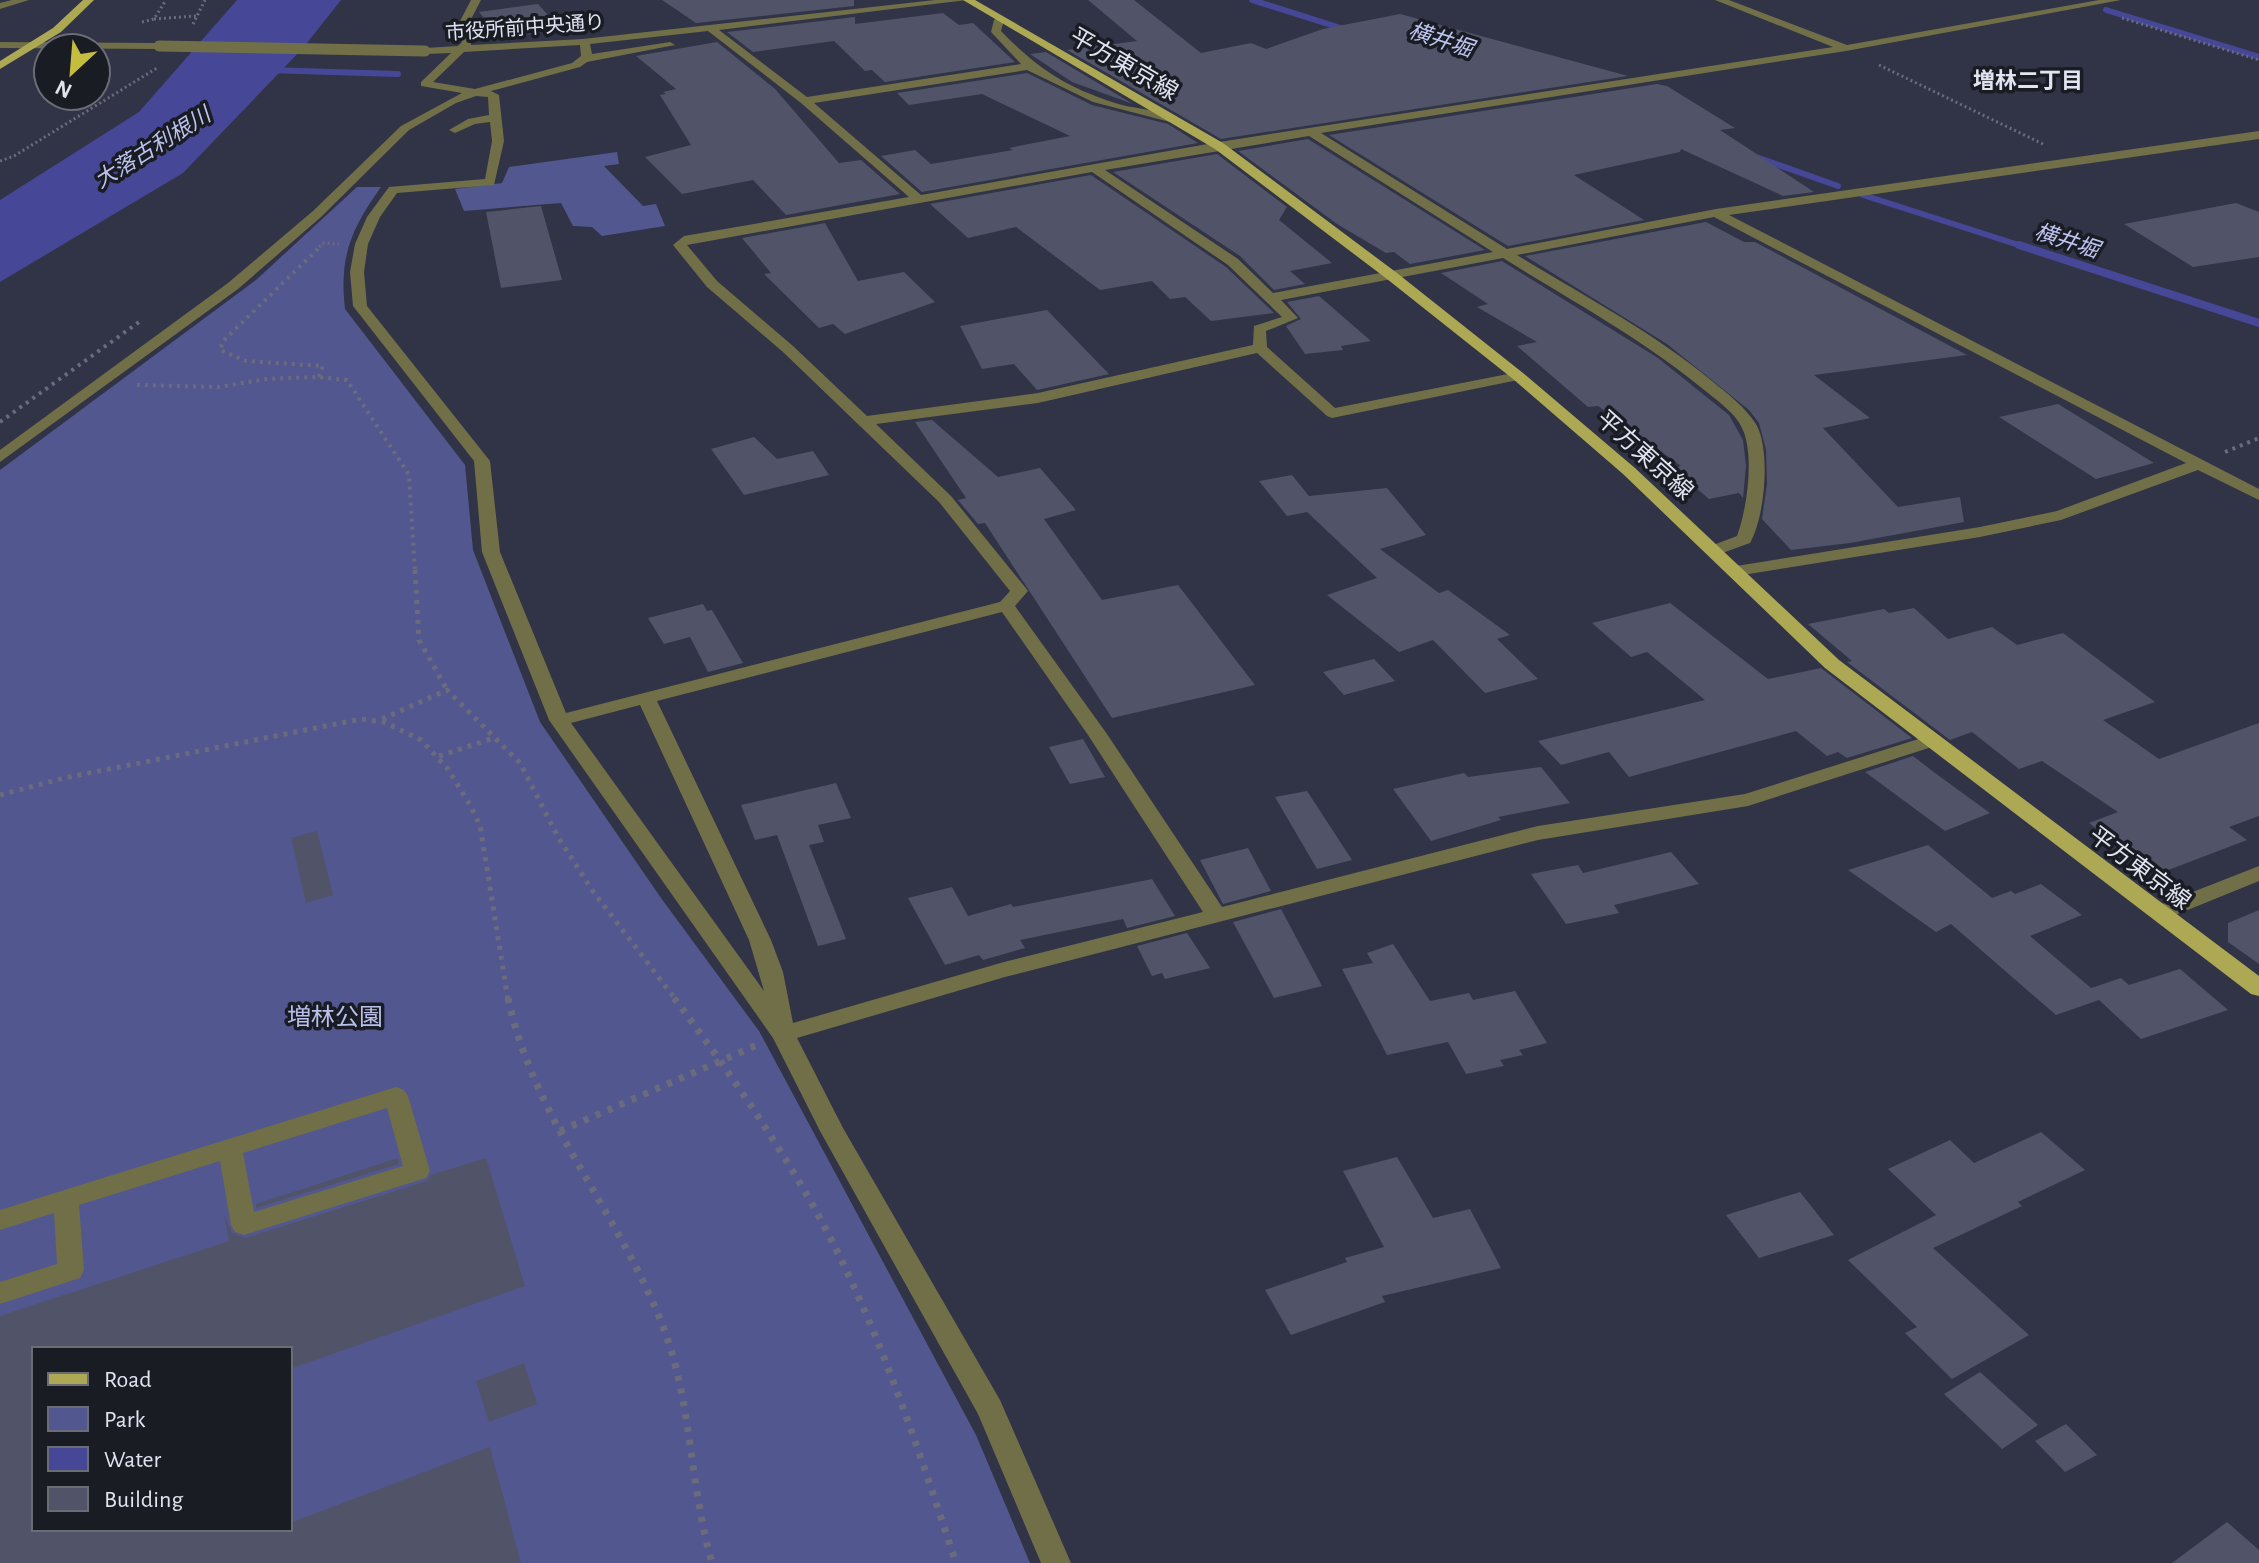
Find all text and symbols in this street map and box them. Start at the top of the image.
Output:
street label: 市役所前中央通り [444,11,606,44]
water label: 横井堀 [1406,18,1479,62]
street label: 平方東京線 [1066,23,1182,105]
north arrow [32,32,112,112]
district label: 増林二丁目 [1973,69,2083,92]
text: N [52,76,75,102]
water label: 大落古利根川 [90,102,216,192]
water label: 横井堀 [2032,219,2105,263]
street label: 平方東京線 [1592,405,1698,505]
street label: 平方東京線 [2084,822,2196,914]
park label: 増林公園 [287,1004,383,1030]
legend [32,1347,292,1531]
text: Road [104,1368,152,1392]
text: Park [104,1408,145,1432]
text: Water [104,1448,162,1472]
text: Building [104,1488,183,1512]

